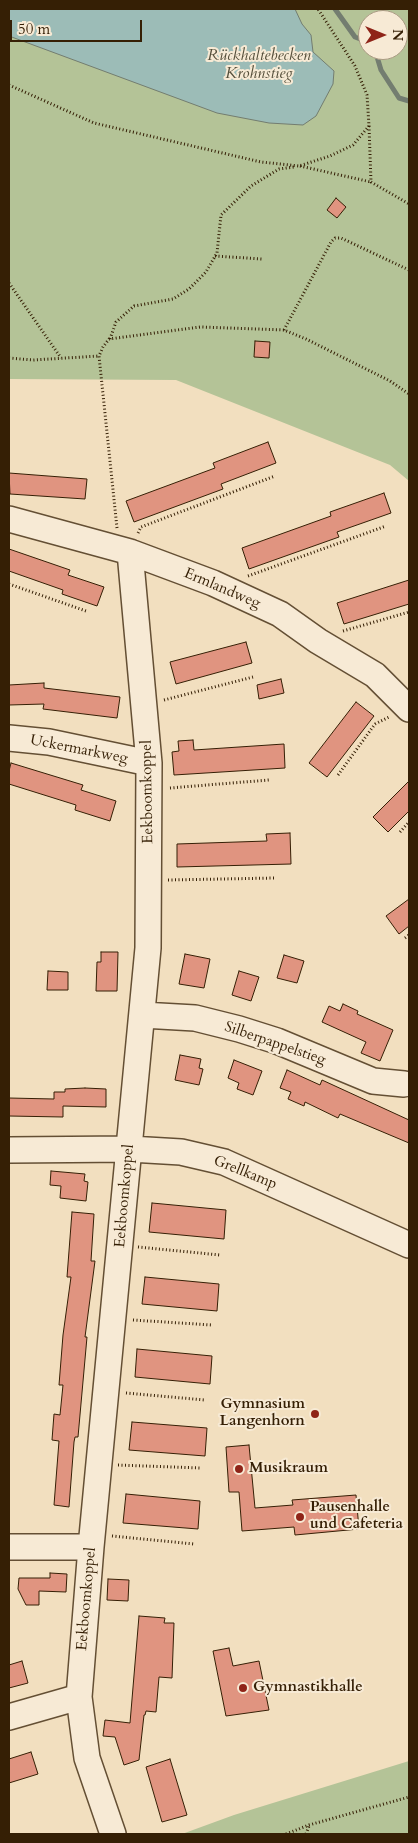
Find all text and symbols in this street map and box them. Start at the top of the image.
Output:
scale bar [12,10,145,42]
north arrow [358,10,408,60]
text: 50 m [18,19,50,39]
text: N [388,29,407,41]
water label: Rückhaltebecken Krohnstieg [207,46,311,84]
street label: Ermlandweg [181,565,263,613]
street label: Uckermarkweg [29,732,129,768]
street label: Eekboomkoppel [138,740,158,844]
street label: Silberpappelstieg [222,1018,328,1070]
street label: Eekboomkoppel [112,1144,138,1248]
street label: Grellkamp [211,1152,279,1194]
place label: Gymnasium Langenhorn [220,1396,305,1431]
marker: Gymnasium Langenhorn [309,1408,321,1420]
place label: Musikraum [249,1460,328,1478]
marker: Musikraum [233,1463,245,1475]
place label: Pausenhalle und Cafeteria [310,1499,403,1534]
marker: Pausenhalle und Cafeteria [294,1511,306,1523]
street label: Eekboomkoppel [74,1547,100,1651]
place label: Gymnastikhalle [253,1679,363,1697]
marker: Gymnastikhalle [237,1682,249,1694]

